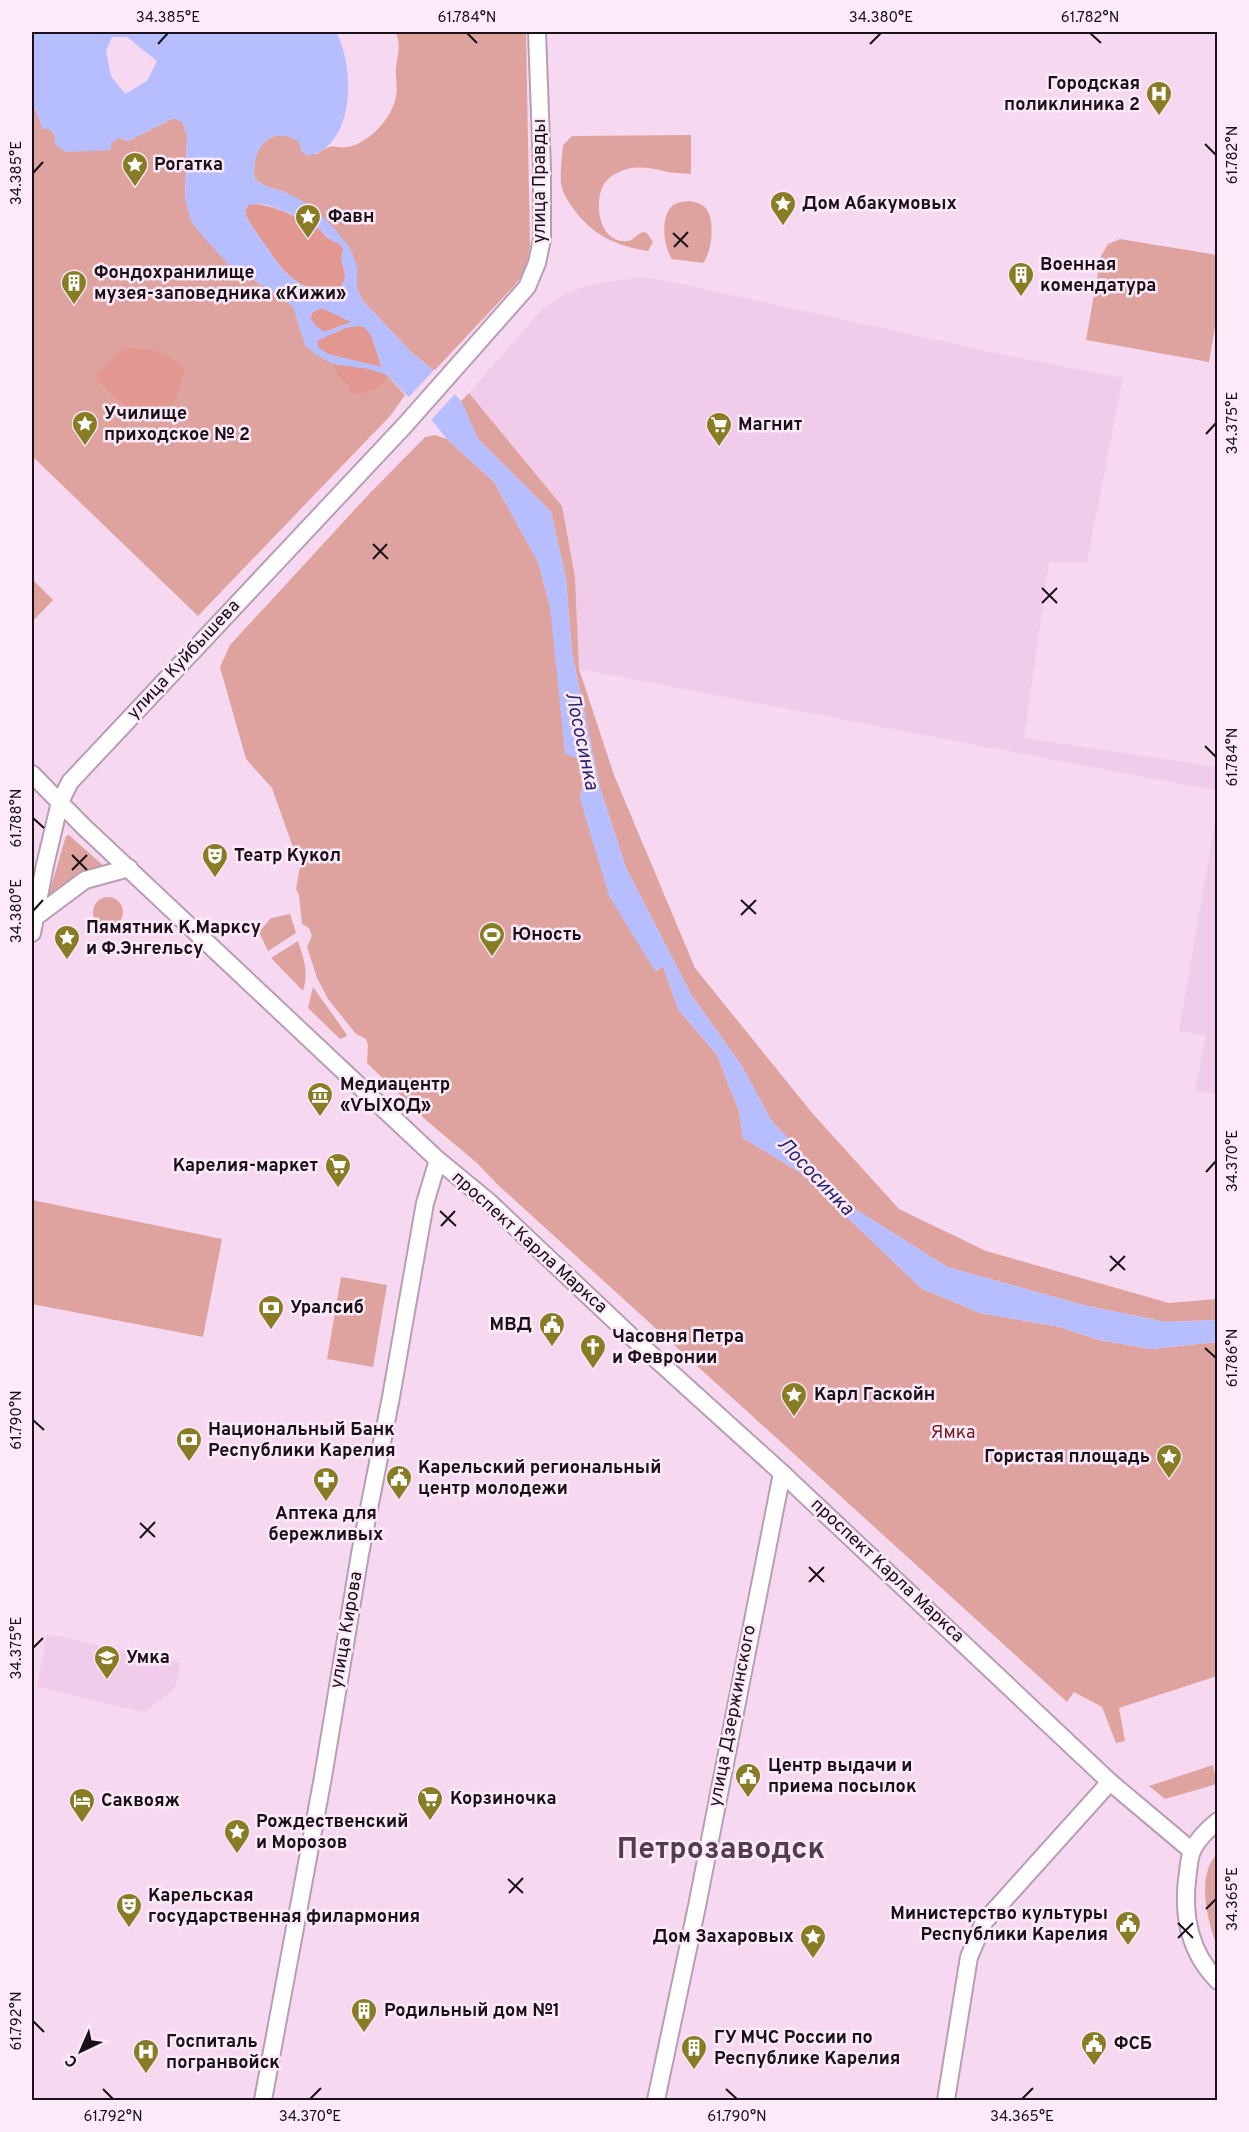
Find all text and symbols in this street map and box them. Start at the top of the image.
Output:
text: 34.385°E [136,9,200,28]
text: 61.784°N [438,9,496,28]
text: 34.380°E [849,9,913,28]
text: 61.782°N [1061,9,1119,28]
place label: Городская поликлиника 2 [1004,73,1140,117]
hospital icon: Городская поликлиника 2 [1144,79,1174,117]
street label: улица Правды [529,119,552,243]
text: 61.782°N [1224,126,1243,184]
text: 34.385°E [8,141,27,205]
place icon: Рогатка [120,150,150,188]
place label: Рогатка [154,154,223,177]
place icon: Дом Абакумовых [768,189,798,227]
place label: Дом Абакумовых [802,193,957,216]
place icon: Фавн [293,202,323,240]
place label: Фавн [328,206,375,229]
place label: Военная комендатура [1040,254,1156,298]
building icon: Военная комендатура [1006,260,1036,298]
place label: Фондохранилище музея-заповедника «Кижи» [94,262,346,306]
building icon: Фондохранилище музея-заповедника «Кижи» [59,268,89,306]
text: 34.375°E [1224,392,1243,454]
place label: Училище приходское № 2 [104,403,250,447]
place icon: Училище приходское № 2 [70,409,100,447]
supermarket icon: Магнит [704,410,734,448]
place label: Магнит [738,414,803,437]
street label: улица Куйбышева [122,595,246,725]
water label: Лососинка [558,689,604,793]
text: 61.784°N [1224,728,1243,786]
text: 61.788°N [8,789,27,847]
theatre icon: Театр Кукол [200,841,230,879]
place label: Театр Кукол [234,845,341,868]
text: 34.380°E [8,879,27,943]
place label: Пямятник К.Марксу и Ф.Энгельсу [86,917,261,961]
sports icon: Юность [477,920,507,958]
place icon: Пямятник К.Марксу и Ф.Энгельсу [52,923,82,961]
place label: Юность [512,924,582,947]
place label: Медиацентр «ѴЫХОД» [340,1074,450,1118]
museum icon: Медиацентр «ѴЫХОД» [305,1080,335,1118]
text: 34.370°E [1224,1130,1243,1192]
water label: Лососинка [771,1132,860,1222]
supermarket icon: Карелия-маркет [323,1151,353,1189]
place label: Карелия-маркет [173,1155,319,1178]
street label: проспект Карла Маркса [446,1167,612,1319]
bank icon: Уралсиб [256,1293,286,1331]
place label: Уралсиб [290,1297,364,1320]
public building icon: МВД [537,1310,567,1348]
place label: МВД [490,1314,532,1337]
place label: Часовня Петра и Февронии [612,1326,744,1370]
text: 61.786°N [1224,1329,1243,1387]
church icon: Часовня Петра и Февронии [578,1332,608,1370]
place icon: Карл Гаскойн [779,1380,809,1418]
place label: Карл Гаскойн [814,1384,935,1407]
text: 61.790°N [8,1390,27,1450]
place label: Национальный Банк Республики Карелия [208,1419,396,1463]
park label: Ямка [931,1422,975,1445]
bank icon: Национальный Банк Республики Карелия [174,1425,204,1463]
place icon: Гористая площадь [1154,1442,1184,1480]
place label: Гористая площадь [984,1446,1150,1469]
place label: Карельский региональный центр молодежи [418,1457,661,1501]
public building icon: Карельский региональный центр молодежи [384,1463,414,1501]
pharmacy icon: Аптека для бережливых [311,1465,341,1503]
street label: проспект Карла Маркса [805,1494,969,1648]
place label: Аптека для бережливых [269,1503,383,1547]
street label: улица Кирова [325,1570,369,1690]
text: 34.375°E [8,1617,27,1679]
street label: улица Дзержинского [704,1623,762,1809]
school or university icon: Умка [92,1643,122,1681]
place label: Умка [126,1647,170,1670]
place label: Центр выдачи и приема посылок [768,1755,917,1799]
public building icon: Центр выдачи и приема посылок [733,1761,763,1799]
supermarket icon: Корзиночка [415,1784,445,1822]
hotel icon: Саквояж [67,1786,97,1824]
place label: Корзиночка [450,1788,557,1811]
place label: Саквояж [101,1790,180,1813]
place label: Рождественский и Морозов [256,1811,408,1855]
place icon: Рождественский и Морозов [222,1817,252,1855]
district label: Петрозаводск [617,1832,825,1869]
text: 34.365°E [1224,1867,1243,1931]
place label: Карельская государственная филармония [148,1885,420,1929]
theatre icon: Карельская государственная филармония [114,1891,144,1929]
place label: Министерство культуры Республики Карелия [890,1903,1108,1947]
public building icon: Министерство культуры Республики Карелия [1113,1909,1143,1947]
place icon: Дом Захаровых [798,1922,828,1960]
place label: Дом Захаровых [652,1926,794,1949]
text: 61.792°N [8,1991,27,2051]
building icon: Родильный дом №1 [349,1996,379,2034]
place label: Родильный дом №1 [384,2000,560,2023]
north arrow [51,2021,111,2081]
place label: ГУ МЧС России по Республике Карелия [714,2027,900,2071]
public building icon: ФСБ [1079,2029,1109,2067]
place label: Госпиталь погранвойск [166,2031,280,2075]
building icon: ГУ МЧС России по Республике Карелия [679,2033,709,2071]
place label: ФСБ [1114,2033,1152,2056]
hospital icon: Госпиталь погранвойск [131,2037,161,2075]
text: С [61,2050,83,2071]
text: 61.792°N [83,2108,143,2127]
text: 34.370°E [279,2108,341,2127]
text: 61.790°N [707,2108,767,2127]
text: 34.365°E [990,2108,1054,2127]

